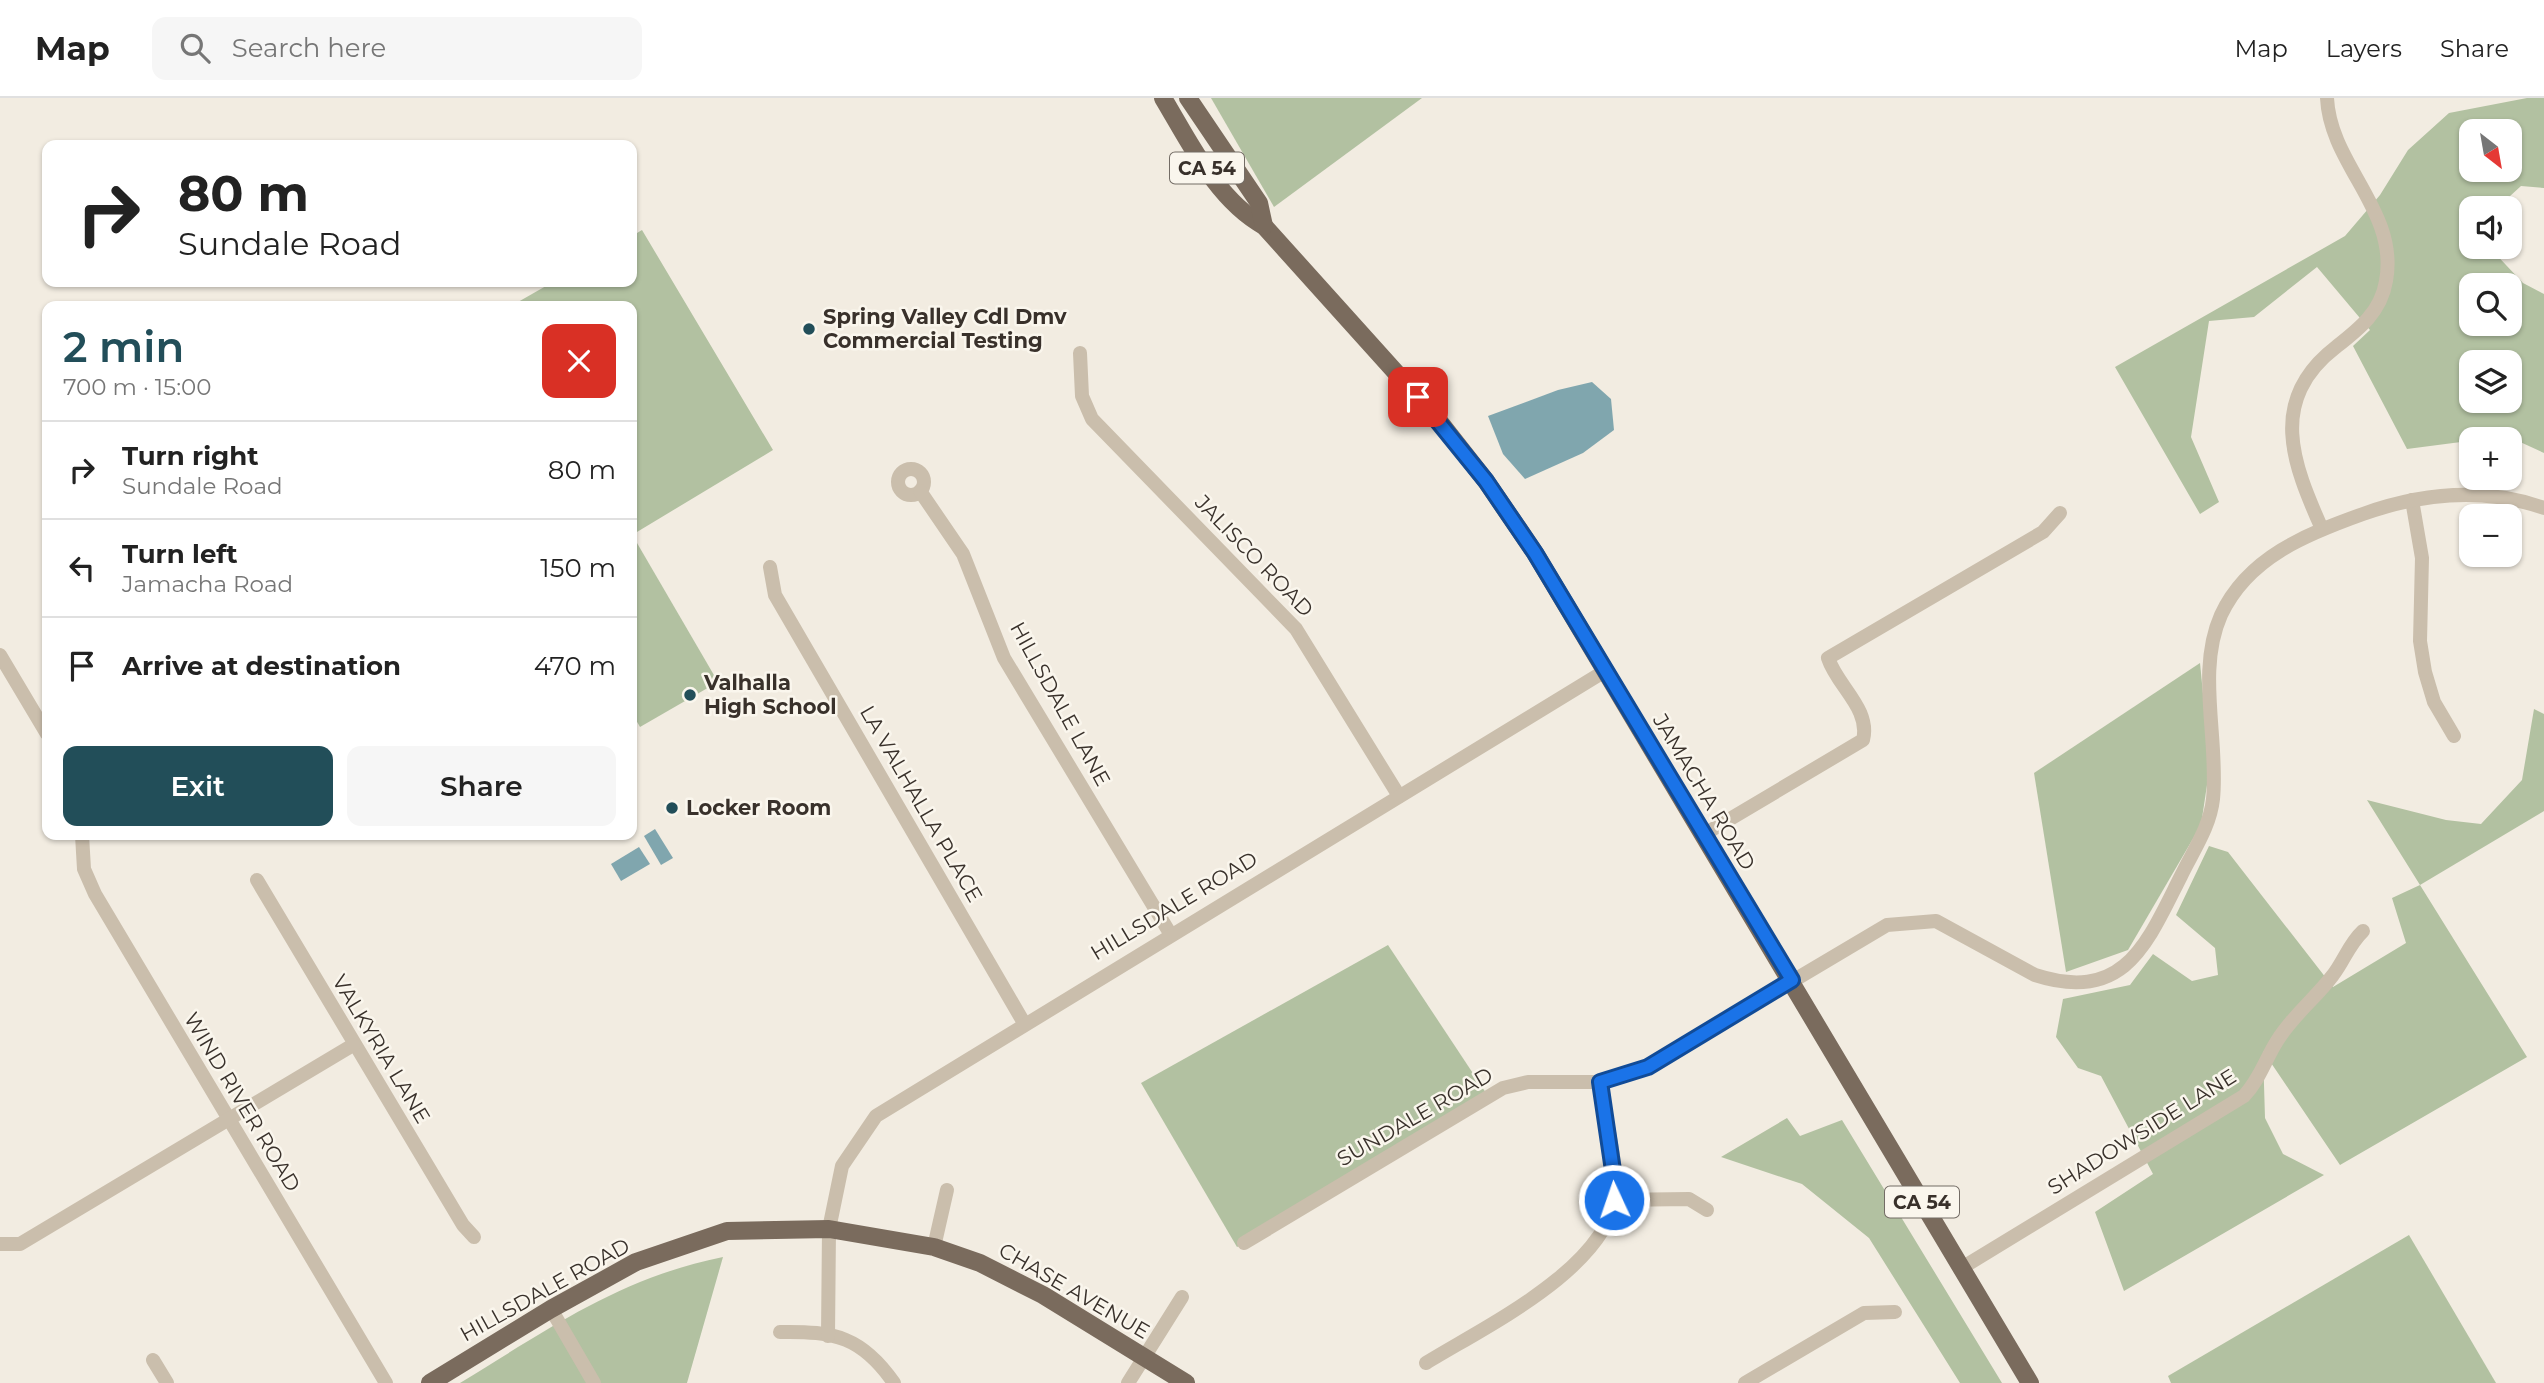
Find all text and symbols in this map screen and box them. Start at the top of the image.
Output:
search box [152,17,642,80]
text: Map [35,28,110,68]
icon: search [176,29,214,67]
text: Search here [232,32,386,64]
text: Map [2234,34,2288,63]
text: Layers [2326,34,2402,63]
text: Share [2440,34,2509,63]
north arrow [2459,119,2522,182]
map controls [2459,119,2522,567]
road number: CA 54 [1170,152,1244,184]
text: 80 m [178,164,309,223]
icon: right [63,168,154,259]
button: sound [2459,196,2522,259]
text: Sundale Road [178,224,401,263]
button: search [2459,273,2522,336]
place label: Spring Valley Cdl Dmv Commercial Testing [823,304,1067,353]
text: 2 min [63,321,184,373]
marker: Spring Valley Cdl Dmv Commercial Testing [801,321,817,337]
button: close [542,324,616,398]
button: layers [2459,350,2522,413]
pin [1388,367,1448,427]
text: 700 m · 15:00 [63,373,211,401]
icon: arrive [1399,378,1437,416]
button: + [2459,427,2522,490]
text: Turn right [122,440,258,472]
icon: right [63,451,101,489]
text: 80 m [548,454,616,486]
text: Sundale Road [122,472,283,500]
street label: JALISCO ROAD [1189,489,1319,622]
button: − [2459,504,2522,567]
text: Turn left [122,538,238,570]
icon: left [63,549,101,587]
text: 150 m [540,552,616,584]
text: Jamacha Road [122,570,293,598]
street label: HILLSDALE LANE [1005,617,1116,790]
icon: arrive [63,647,101,685]
text: Arrive at destination [122,650,401,682]
text: 470 m [534,650,616,682]
place label: Valhalla High School [703,670,837,719]
marker: Valhalla High School [682,687,698,703]
street label: LA VALHALLA PLACE [855,701,988,906]
street label: JAMACHA ROAD [1647,708,1761,874]
button: Exit [63,746,333,826]
button: Share [347,746,616,826]
place label: Locker Room [686,795,831,820]
marker: Locker Room [664,800,680,816]
street label: HILLSDALE ROAD [1086,846,1262,965]
street label: VALKYRIA LANE [327,970,436,1128]
street label: WIND RIVER ROAD [179,1008,306,1196]
street label: SUNDALE ROAD [1332,1062,1497,1171]
street label: SHADOWSIDE LANE [2043,1063,2240,1200]
position arrow [1577,1163,1651,1237]
road number: CA 54 [1885,1186,1959,1218]
street label: HILLSDALE ROAD [456,1233,634,1347]
street label: CHASE AVENUE [994,1237,1154,1344]

